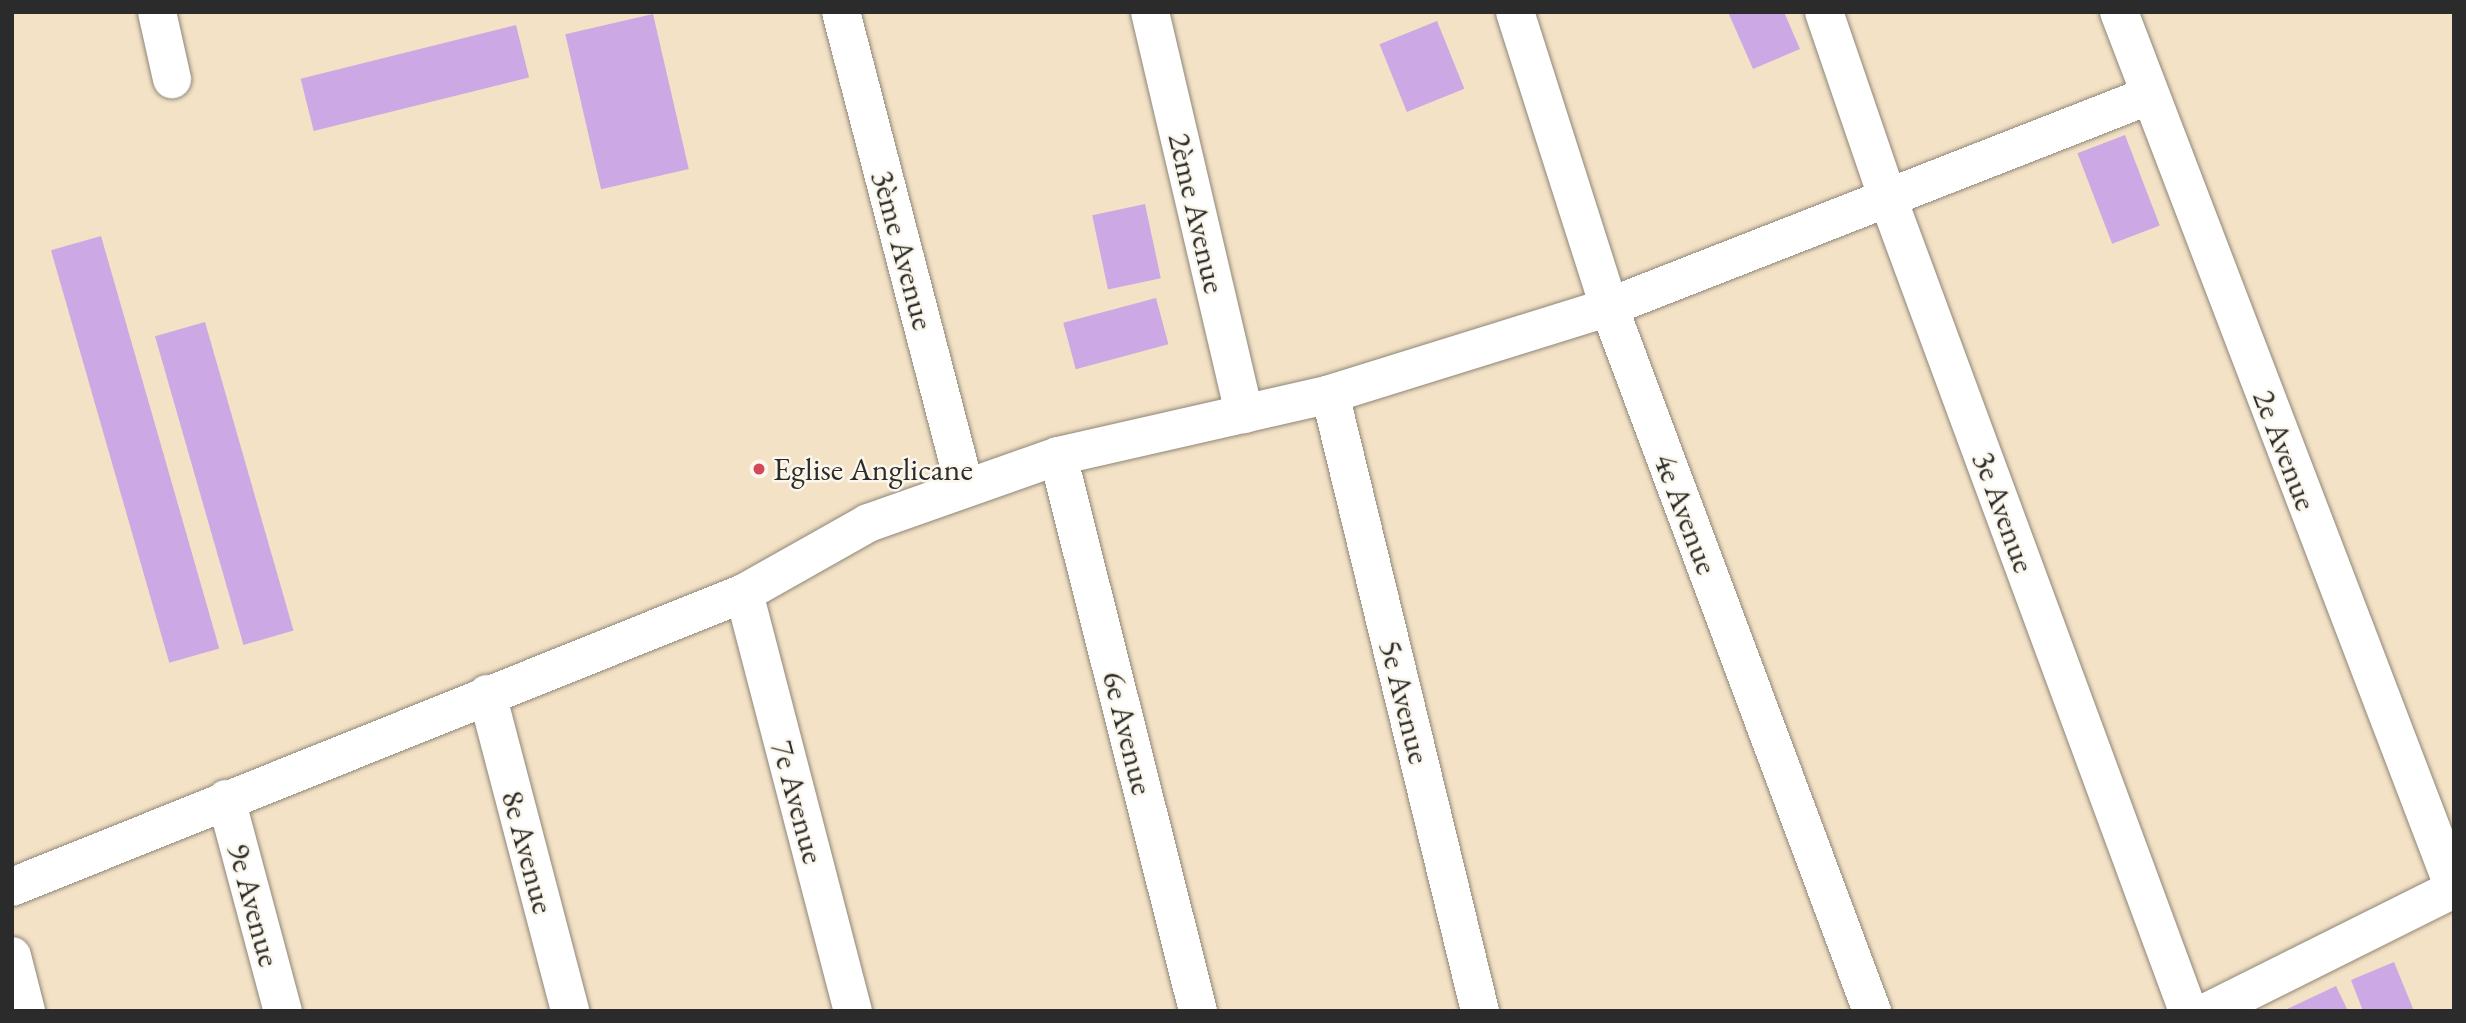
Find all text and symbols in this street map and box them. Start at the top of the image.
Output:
street label: 2ème Avenue [1160,129,1234,297]
street label: 3ème Avenue [863,166,943,334]
street label: 2e Avenue [2244,384,2326,516]
street label: 3e Avenue [1964,446,2044,578]
street label: 4e Avenue [1645,448,1727,580]
place label: Eglise Anglicane [773,450,973,488]
marker: Eglise Anglicane [751,461,767,477]
street label: 5e Avenue [1371,636,1439,768]
street label: 6e Avenue [1094,667,1162,799]
street label: 7e Avenue [763,736,833,868]
street label: 8e Avenue [493,786,563,918]
street label: 9e Avenue [219,839,289,971]

